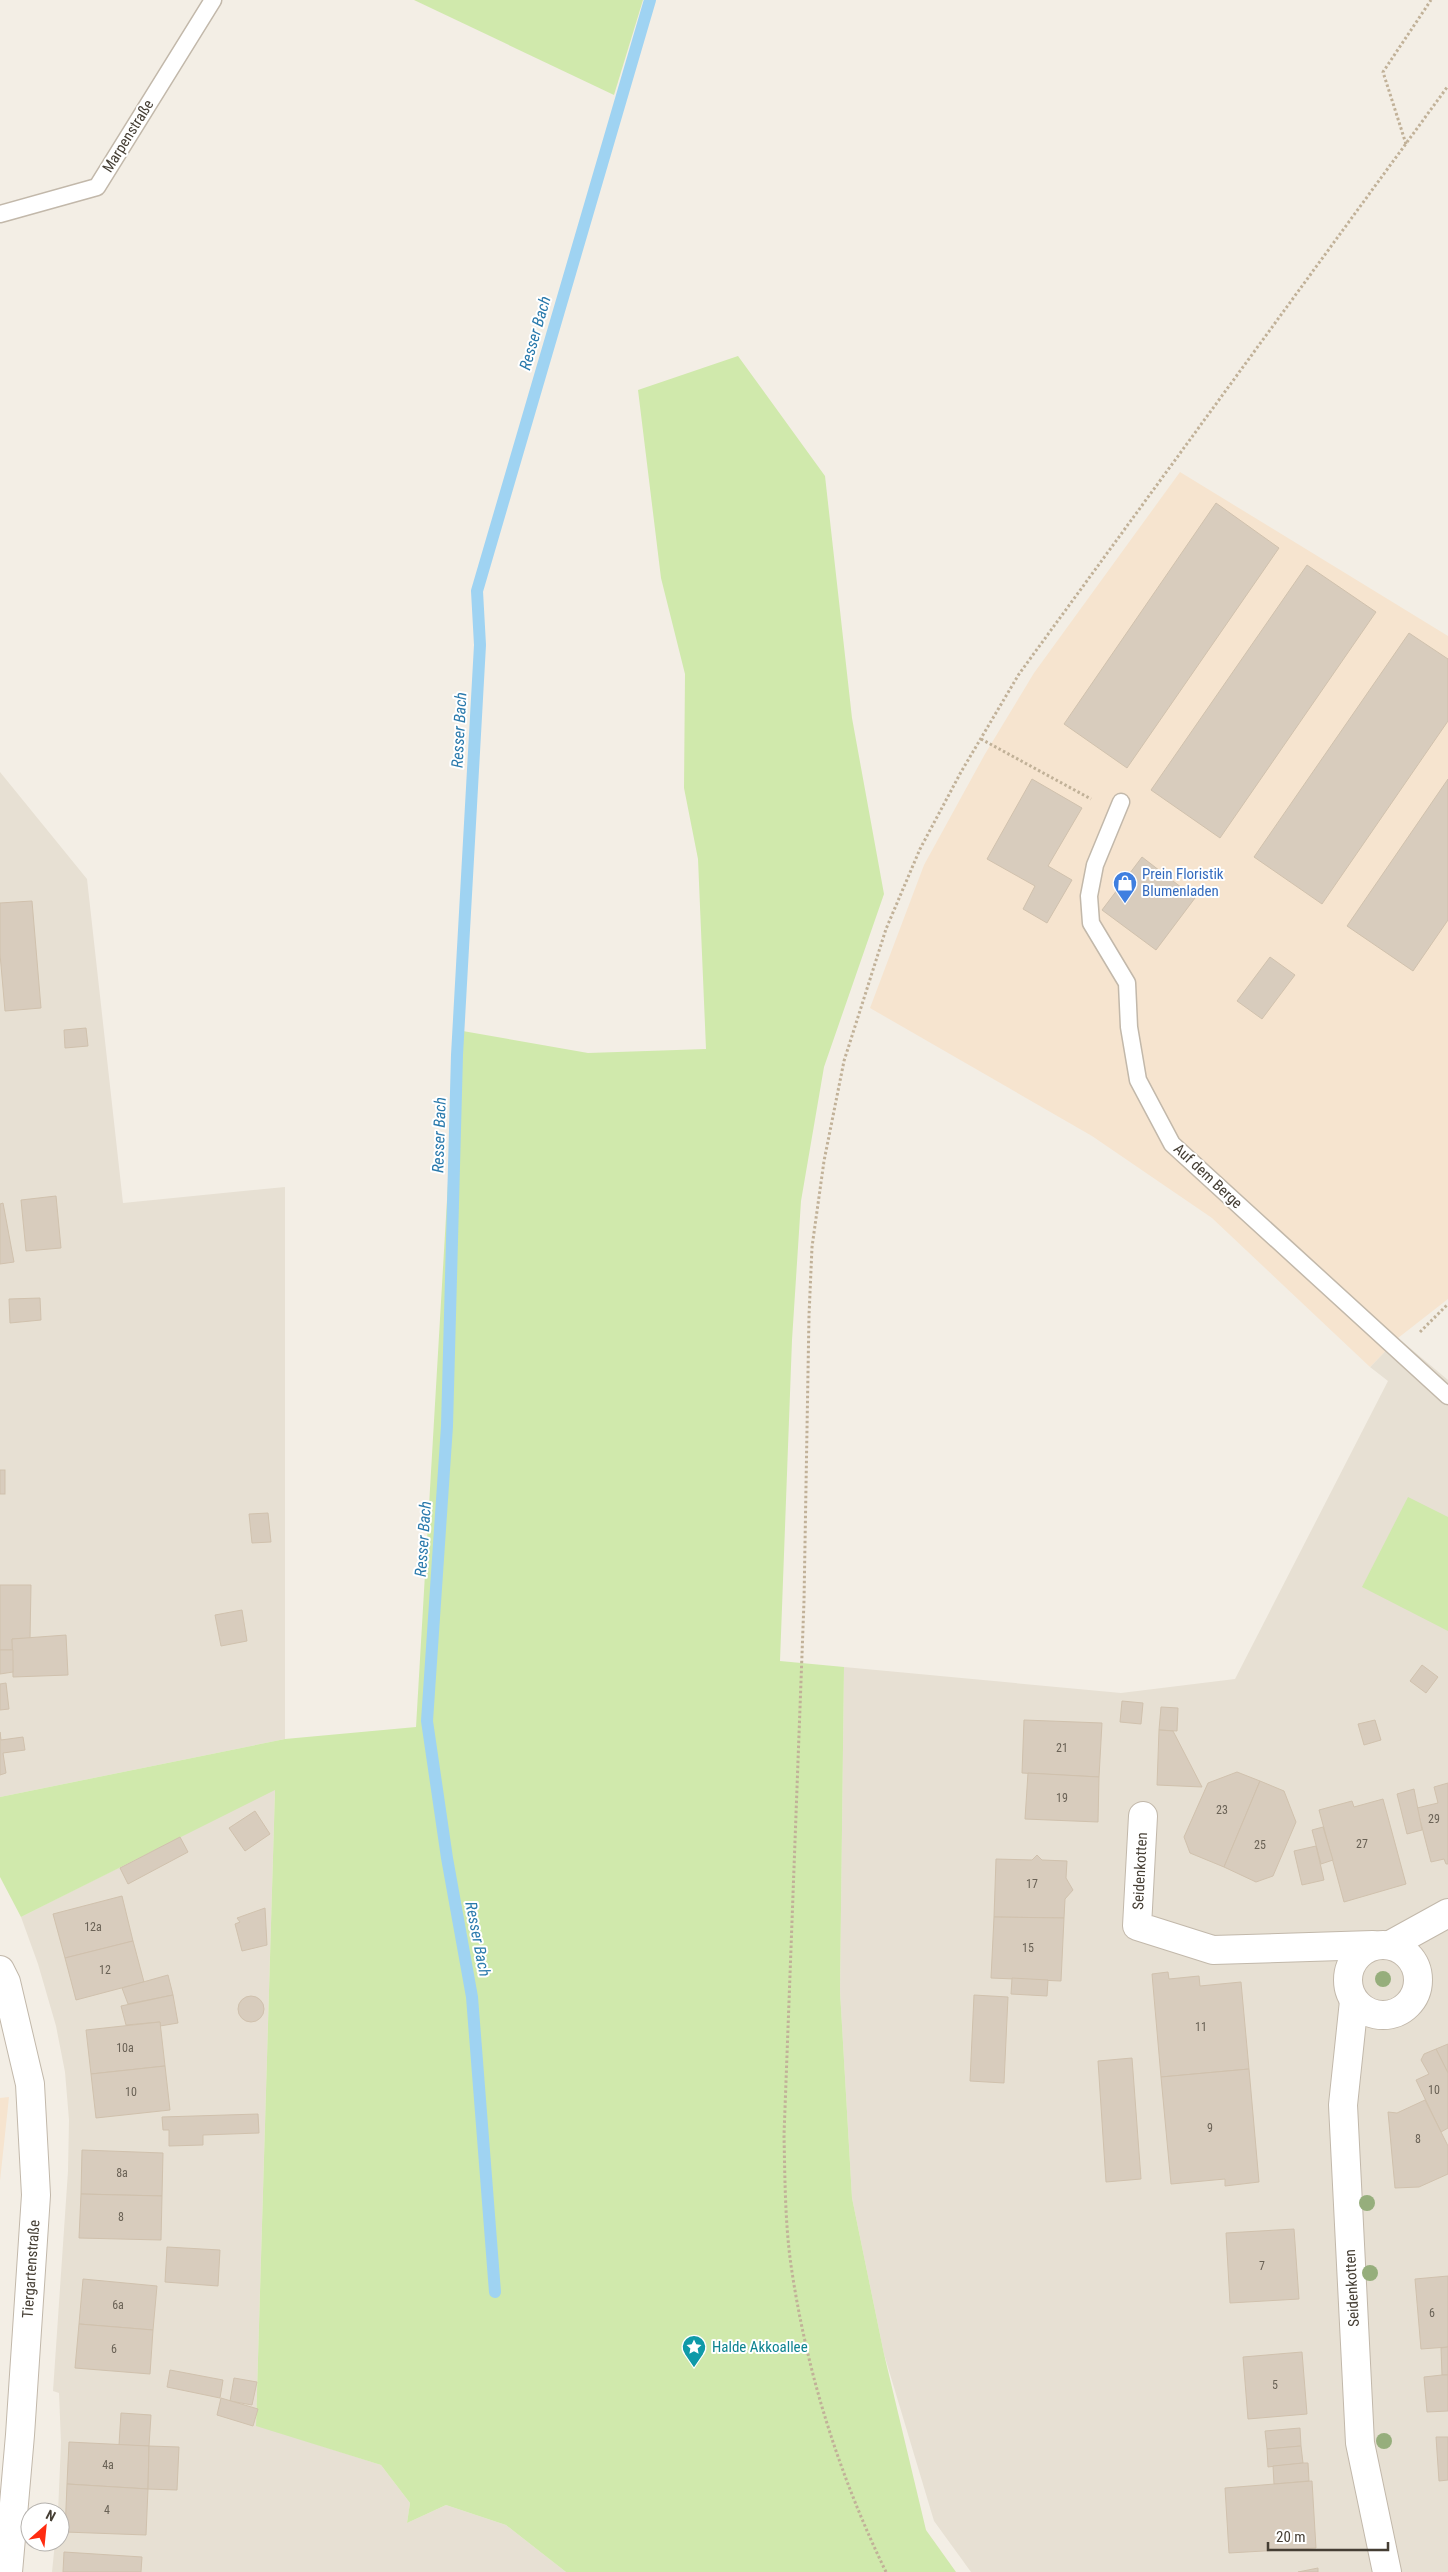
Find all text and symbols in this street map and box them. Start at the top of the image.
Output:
street label: Marpenstraße [99,96,157,176]
water label: Resser Bach [515,294,555,372]
water label: Resser Bach [448,692,470,768]
place label: Prein Floristik Blumenladen [1142,865,1224,900]
shop icon: Prein Floristik Blumenladen [1112,870,1138,904]
water label: Resser Bach [428,1097,450,1173]
street label: Auf dem Berge [1170,1140,1246,1212]
water label: Resser Bach [411,1500,435,1578]
house number: 21 [1056,1741,1068,1755]
house number: 19 [1056,1791,1068,1805]
house number: 23 [1216,1803,1228,1817]
house number: 29 [1428,1812,1440,1826]
street label: Seidenkotten [1129,1832,1151,1910]
house number: 27 [1356,1837,1368,1851]
house number: 25 [1254,1838,1266,1852]
house number: 17 [1026,1877,1038,1891]
water label: Resser Bach [461,1900,495,1978]
house number: 12a [84,1920,102,1934]
house number: 15 [1022,1941,1034,1955]
house number: 12 [99,1963,111,1977]
house number: 11 [1195,2020,1207,2034]
house number: 10a [116,2041,134,2055]
house number: 10 [1428,2083,1440,2097]
house number: 10 [125,2085,137,2099]
house number: 9 [1207,2121,1213,2135]
house number: 8 [1415,2132,1421,2146]
house number: 8a [116,2166,128,2180]
house number: 8 [118,2210,124,2224]
street label: Tiergartenstraße [19,2219,43,2319]
street label: Seidenkotten [1341,2249,1363,2327]
house number: 7 [1259,2259,1265,2273]
house number: 6a [112,2298,124,2312]
house number: 6 [1429,2306,1435,2320]
place icon: Halde Akkoallee [681,2334,707,2368]
place label: Halde Akkoallee [712,2338,808,2356]
house number: 6 [111,2342,117,2356]
house number: 5 [1272,2378,1278,2392]
house number: 4a [102,2458,114,2472]
north arrow [20,2502,70,2552]
house number: 4 [104,2503,110,2517]
text: N [43,2506,58,2524]
scale bar [1268,2520,1388,2552]
text: 20 m [1276,2528,1306,2546]

